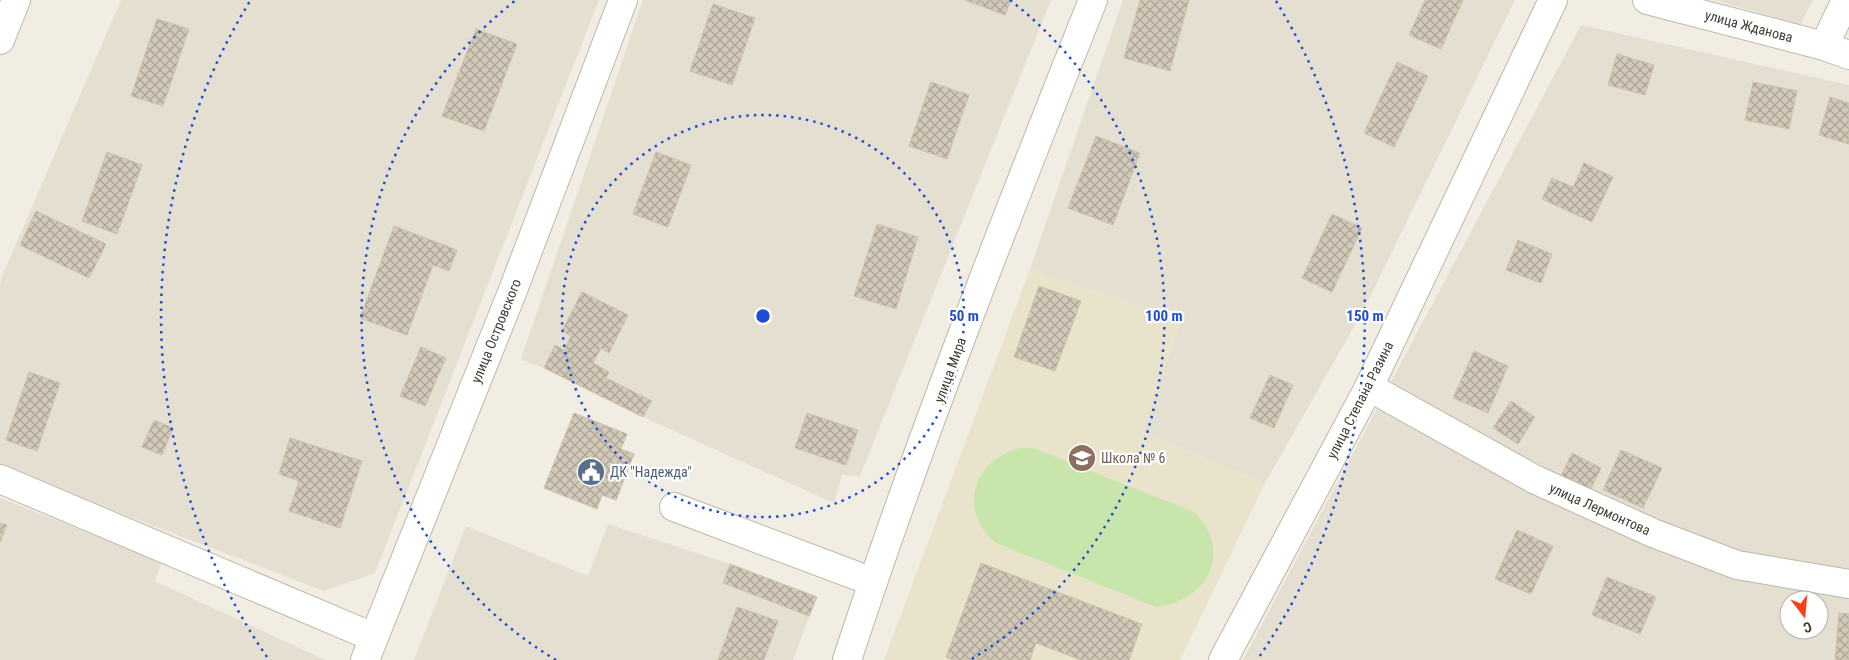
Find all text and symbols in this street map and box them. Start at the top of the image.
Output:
street label: улица Жданова [1703,7,1795,45]
street label: улица Островского [468,277,524,385]
centre of rings [754,307,772,325]
text: 50 m [949,307,979,325]
text: 100 m [1145,307,1183,325]
text: 150 m [1346,307,1384,325]
street label: улица Мира [931,335,969,405]
street label: улица Степана Разина [1323,339,1397,461]
school or university icon: Школа № 6 [1067,443,1097,473]
place label: Школа № 6 [1101,450,1166,466]
public building icon: ДК "Надежда" [576,457,606,487]
place label: ДК "Надежда" [610,464,692,480]
street label: улица Лермонтова [1547,480,1653,538]
north arrow [1779,590,1829,640]
text: С [1802,619,1814,636]

